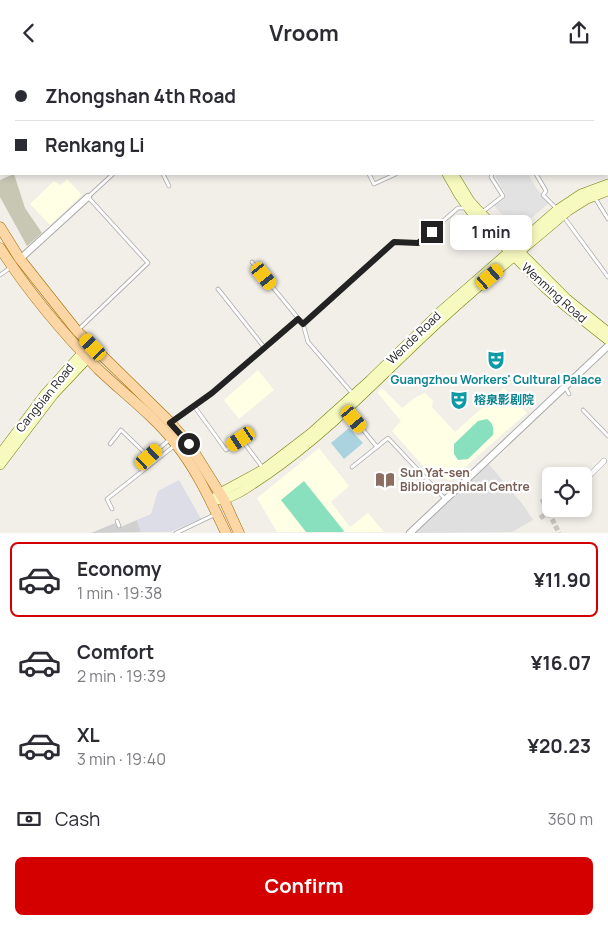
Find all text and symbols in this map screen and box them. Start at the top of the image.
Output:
text: Vroom [269,18,339,48]
icon: back [15,19,43,47]
icon: share [565,19,593,47]
text: Zhongshan 4th Road [45,83,236,109]
text: Renkang Li [45,132,145,158]
callout: 1 min [450,215,532,249]
route end [421,221,443,243]
text: 1 min [471,221,511,243]
street label: Wenming Road [518,259,591,327]
car [248,260,279,292]
car [473,261,506,293]
street label: Wende Road [383,307,445,368]
car [77,331,108,363]
theatre icon: Guangzhou Workers' Cultural Palace [485,349,507,371]
street label: Cangbian Road [12,360,78,436]
place label: Guangzhou Workers' Cultural Palace [391,371,601,388]
theatre icon: 榕泉影剧院 [448,389,470,411]
place label: 榕泉影剧院 [474,391,534,408]
car [338,403,369,435]
car [224,424,257,454]
route start [178,433,200,455]
car [132,441,165,473]
place label: Sun Yat-sen Bibliographical Centre [400,464,530,495]
map controls [542,467,592,517]
button: locate [542,467,592,517]
library icon: Sun Yat-sen Bibliographical Centre [374,469,396,491]
text: Economy [77,556,161,582]
icon: car [17,557,62,602]
text: ¥11.90 [533,567,591,593]
text: 1 min · 19:38 [77,582,162,604]
text: Comfort [77,639,154,665]
icon: car [17,640,62,685]
text: ¥16.07 [531,650,591,676]
text: 2 min · 19:39 [77,665,166,687]
text: XL [77,722,100,748]
icon: car [17,723,62,768]
text: ¥20.23 [527,733,591,759]
text: 3 min · 19:40 [77,748,166,770]
icon: cash [15,805,43,833]
text: Cash [55,806,100,832]
text: 360 m [548,808,593,830]
button: Confirm [15,857,593,915]

